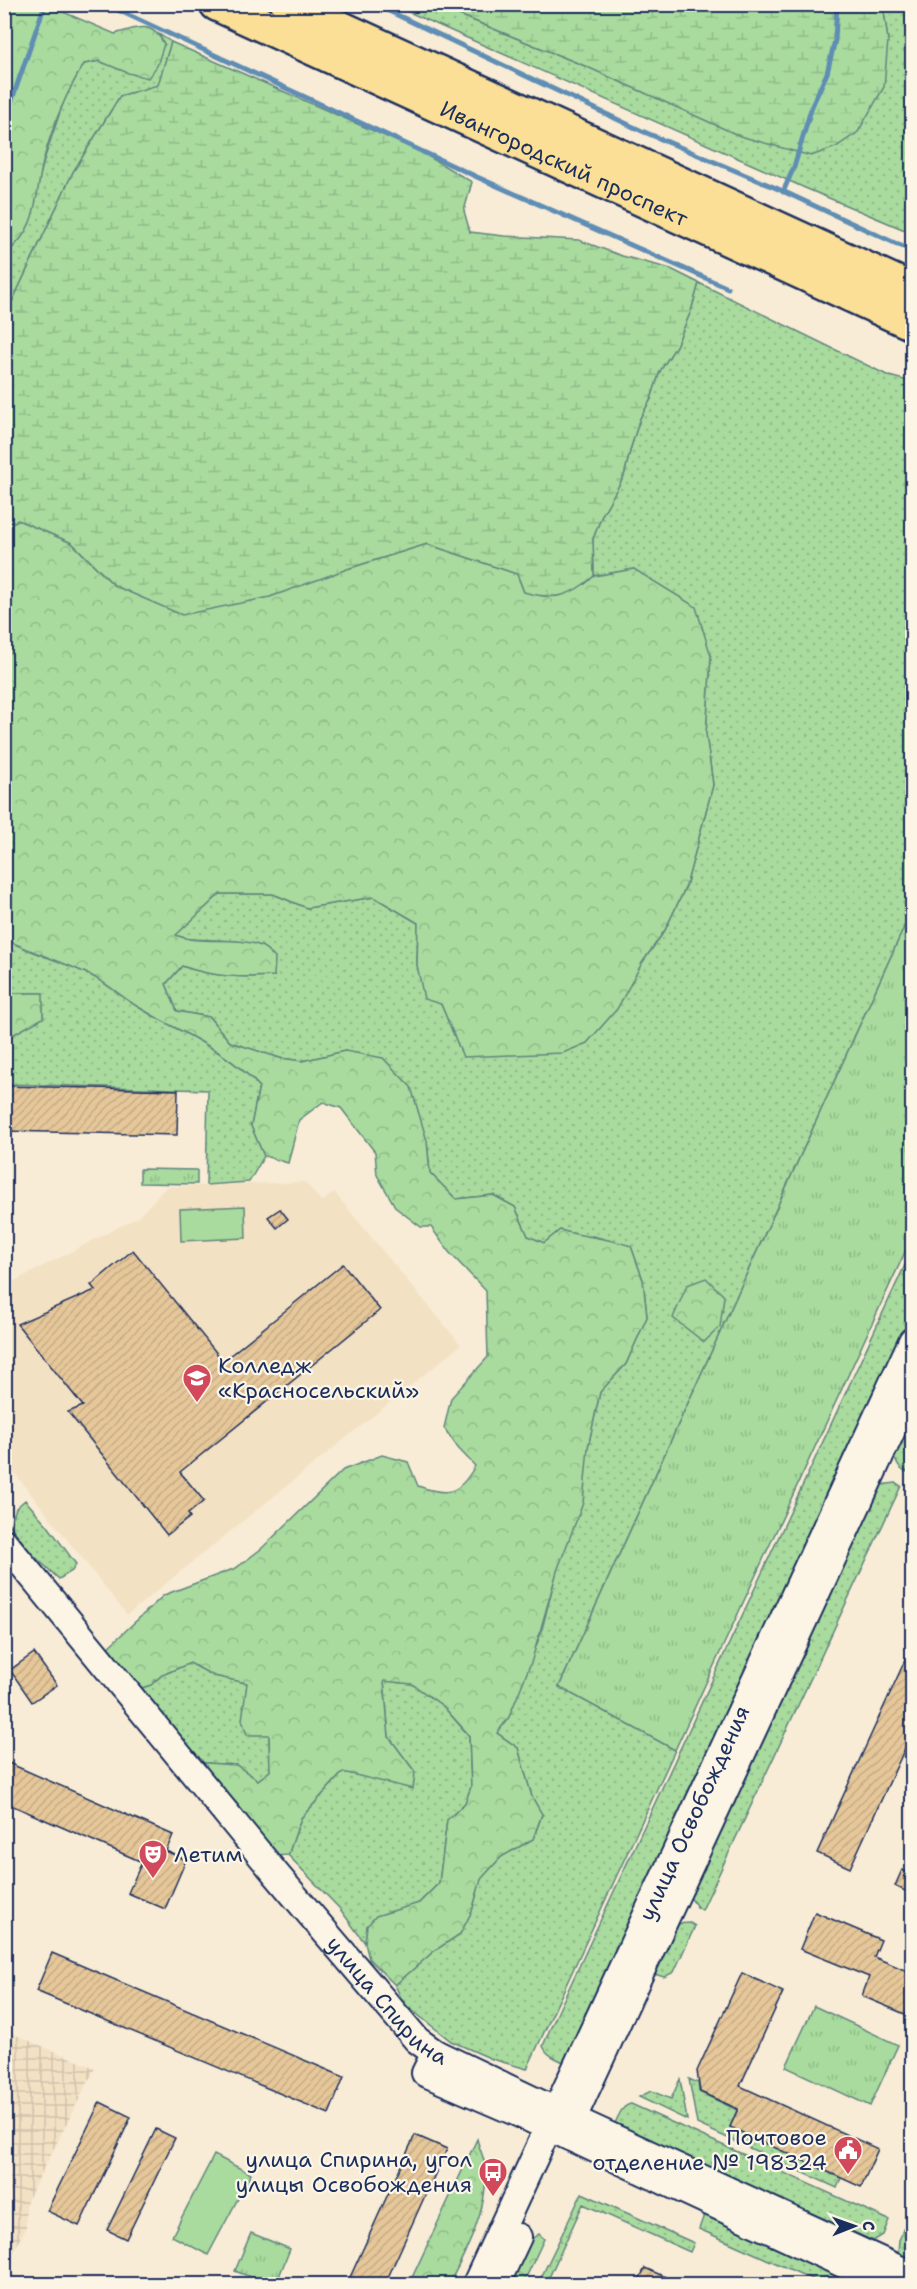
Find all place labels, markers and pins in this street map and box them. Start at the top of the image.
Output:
place label: Колледж «Красносельский» [218,1351,419,1405]
school or university icon: Колледж «Красносельский» [181,1362,213,1404]
theatre icon: Летим [137,1838,169,1880]
place label: Летим [174,1840,243,1869]
place label: Почтовое отделение № 198324 [592,2123,827,2177]
public building icon: Почтовое отделение № 198324 [832,2134,864,2176]
place label: улица Спирина, угол улицы Освобождения [236,2145,472,2199]
bus stop icon: улица Спирина, угол улицы Освобождения [477,2156,509,2198]

